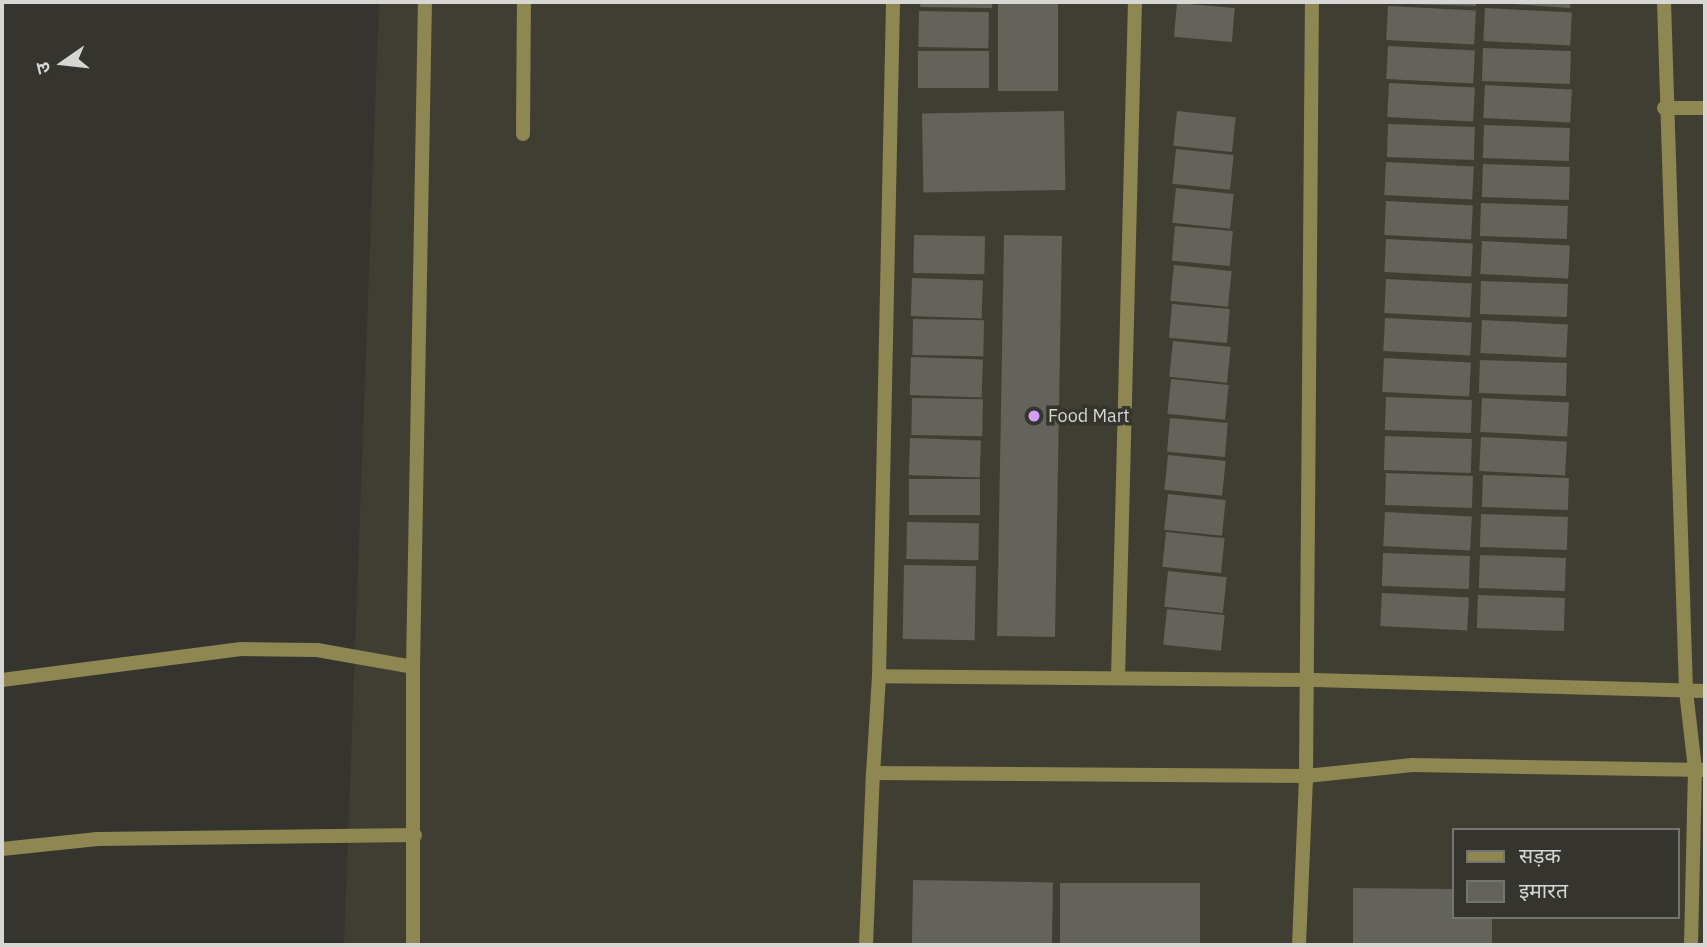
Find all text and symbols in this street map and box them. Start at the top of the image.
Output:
north arrow [28,28,98,98]
text: उ [30,60,56,76]
place label: Food Mart [1048,405,1130,427]
marker: Food Mart [1026,408,1042,424]
legend [1452,828,1679,919]
text: सड़क [1519,841,1561,869]
text: इमारत [1519,876,1568,904]

